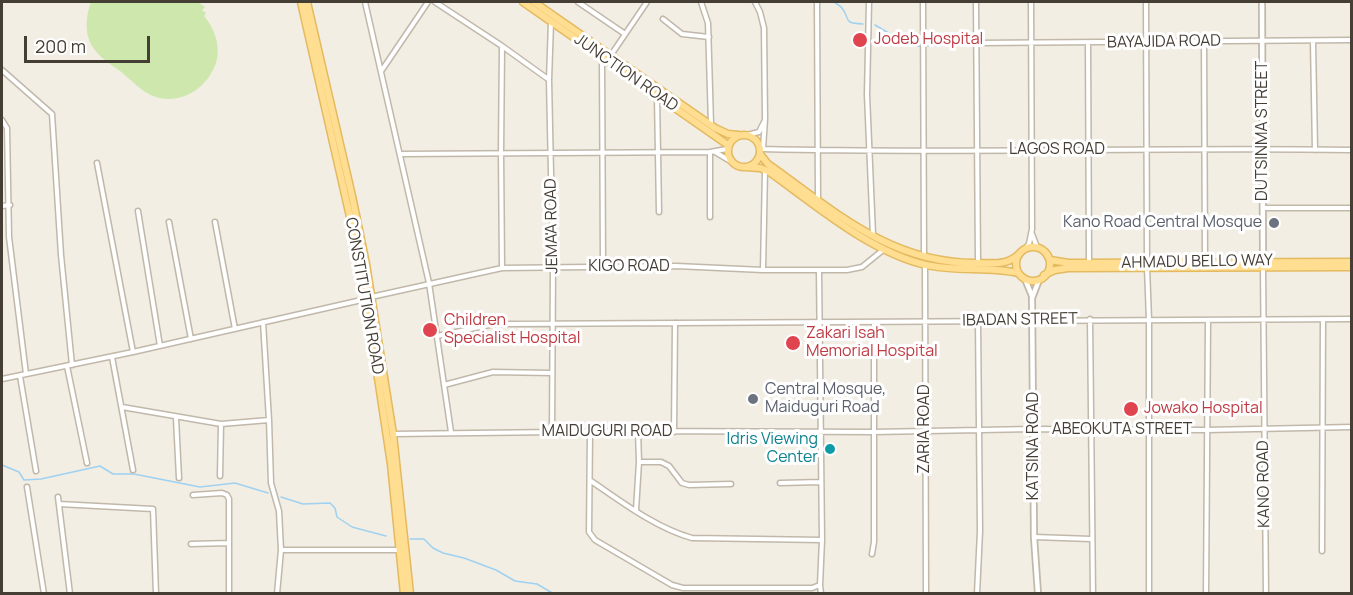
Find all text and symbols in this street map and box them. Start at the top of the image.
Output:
scale bar [27,24,153,62]
street label: JUNCTION ROAD [570,30,682,116]
place label: Jodeb Hospital [874,30,983,50]
marker: Jodeb Hospital [851,31,869,49]
street label: BAYAJIDA ROAD [1107,31,1221,53]
text: 200 m [35,34,86,58]
street label: DUTSINMA STREET [1253,61,1273,201]
street label: LAGOS ROAD [1009,140,1105,160]
street label: JEMA'A ROAD [542,178,562,274]
place label: Kano Road Central Mosque [1063,213,1262,233]
street label: CONSTITUTION ROAD [341,216,387,376]
marker: Kano Road Central Mosque [1267,216,1281,230]
street label: AHMADU BELLO WAY [1121,251,1273,273]
street label: KIGO ROAD [588,257,670,277]
street label: IBADAN STREET [962,309,1078,331]
place label: Children Specialist Hospital [444,311,580,349]
marker: Children Specialist Hospital [421,321,439,339]
place label: Zakari Isah Memorial Hospital [806,324,938,362]
marker: Zakari Isah Memorial Hospital [784,334,802,352]
place label: Central Mosque, Maiduguri Road [765,380,886,418]
street label: ZARIA ROAD [915,384,935,474]
marker: Central Mosque, Maiduguri Road [746,392,760,406]
street label: KATSINA ROAD [1024,392,1044,500]
place label: Jowako Hospital [1144,399,1263,419]
marker: Jowako Hospital [1122,400,1140,418]
street label: ABEOKUTA STREET [1052,420,1192,440]
street label: MAIDUGURI ROAD [541,422,673,442]
place label: Idris Viewing Center [727,430,818,468]
street label: KANO ROAD [1254,440,1274,528]
marker: Idris Viewing Center [823,442,837,456]

